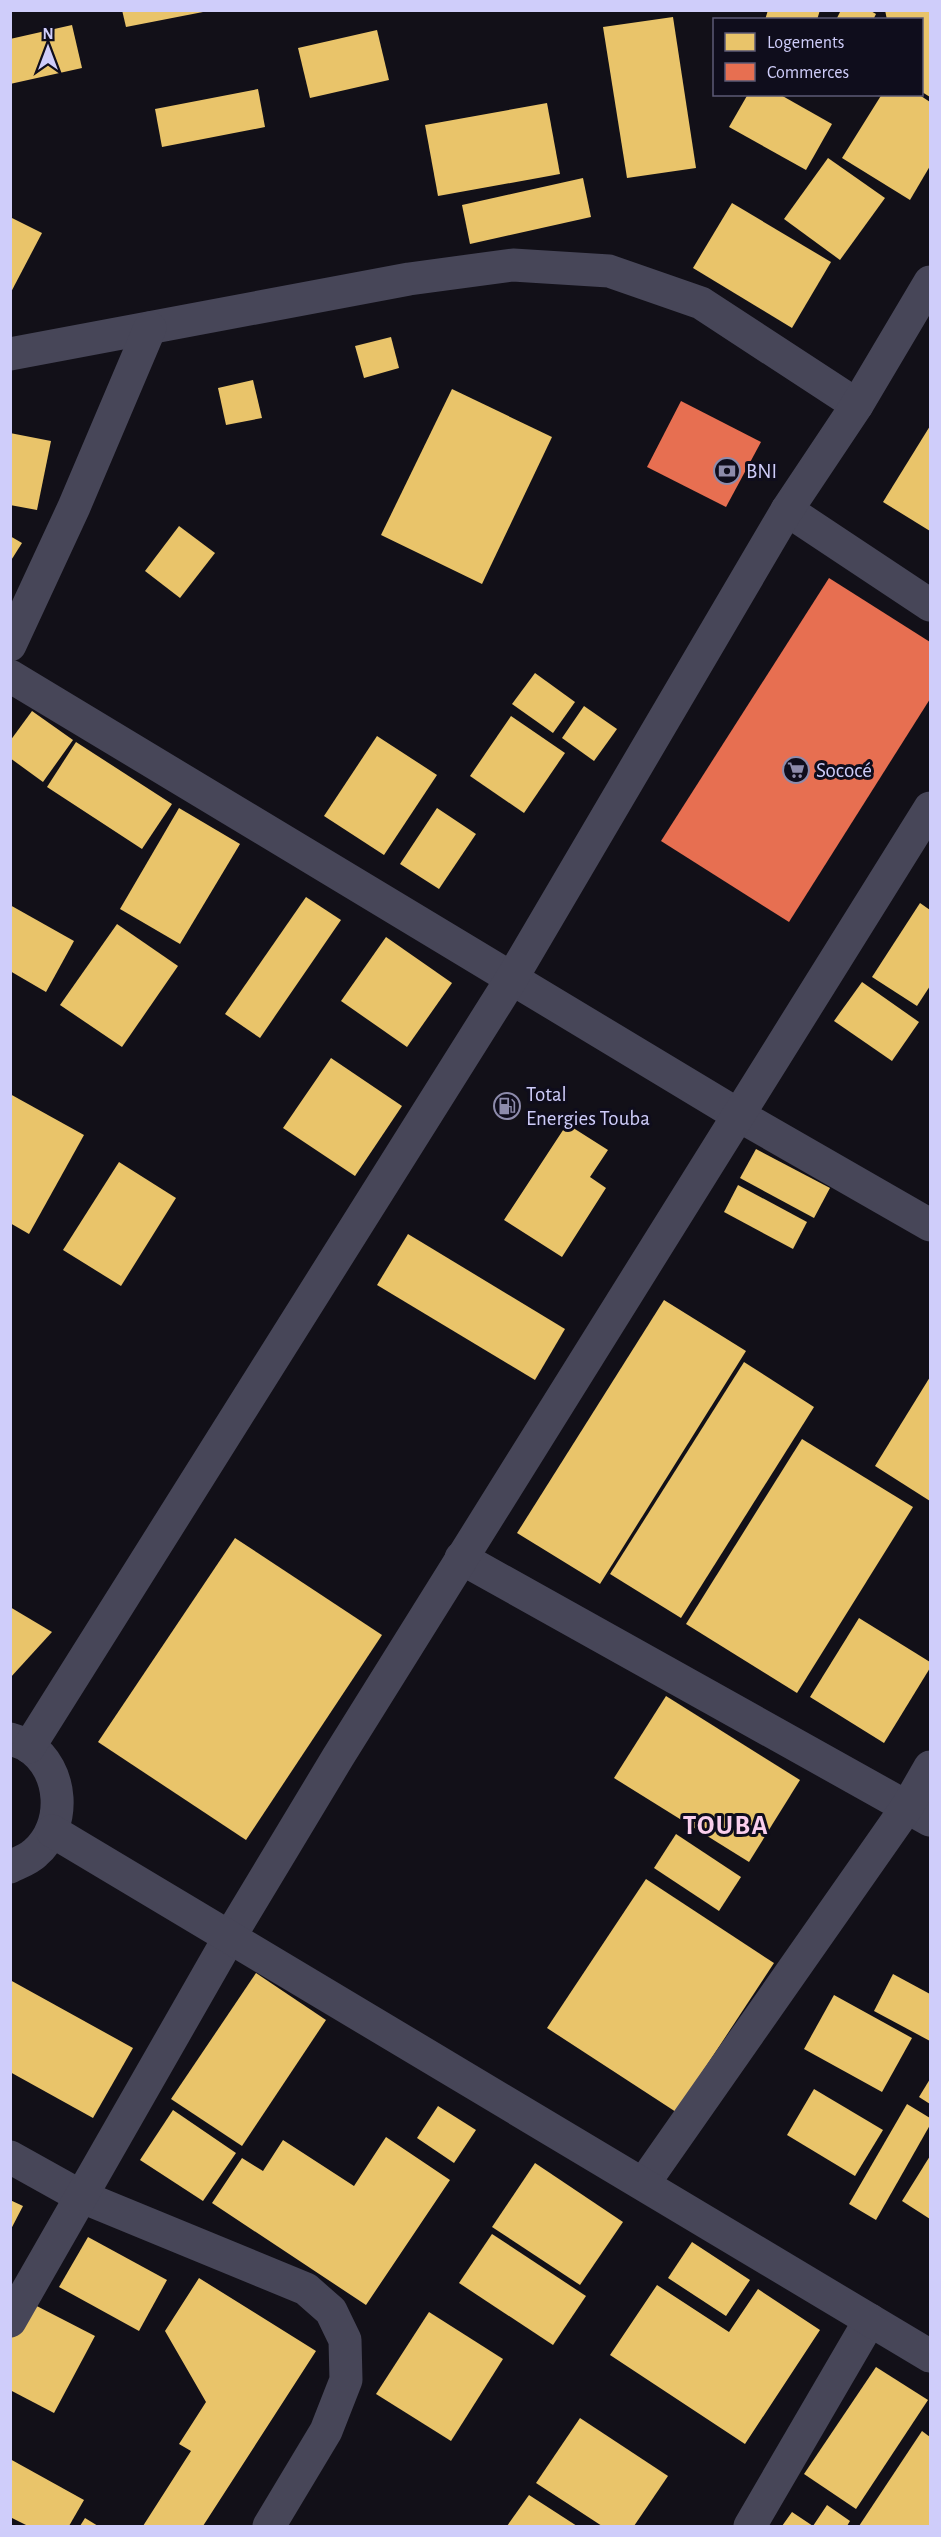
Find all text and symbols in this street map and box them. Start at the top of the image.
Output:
north arrow [18,18,78,78]
legend [713,18,923,96]
text: N [42,26,54,42]
text: Logements [767,34,845,52]
text: Commerces [767,64,849,82]
bank icon: BNI [712,456,742,486]
place label: BNI [746,461,777,482]
supermarket icon: Sococé [781,755,811,785]
place label: Sococé [816,760,872,781]
place label: Total Energies Touba [526,1084,650,1129]
fuel station icon: Total Energies Touba [492,1091,522,1121]
district label: TOUBA [683,1812,769,1839]

